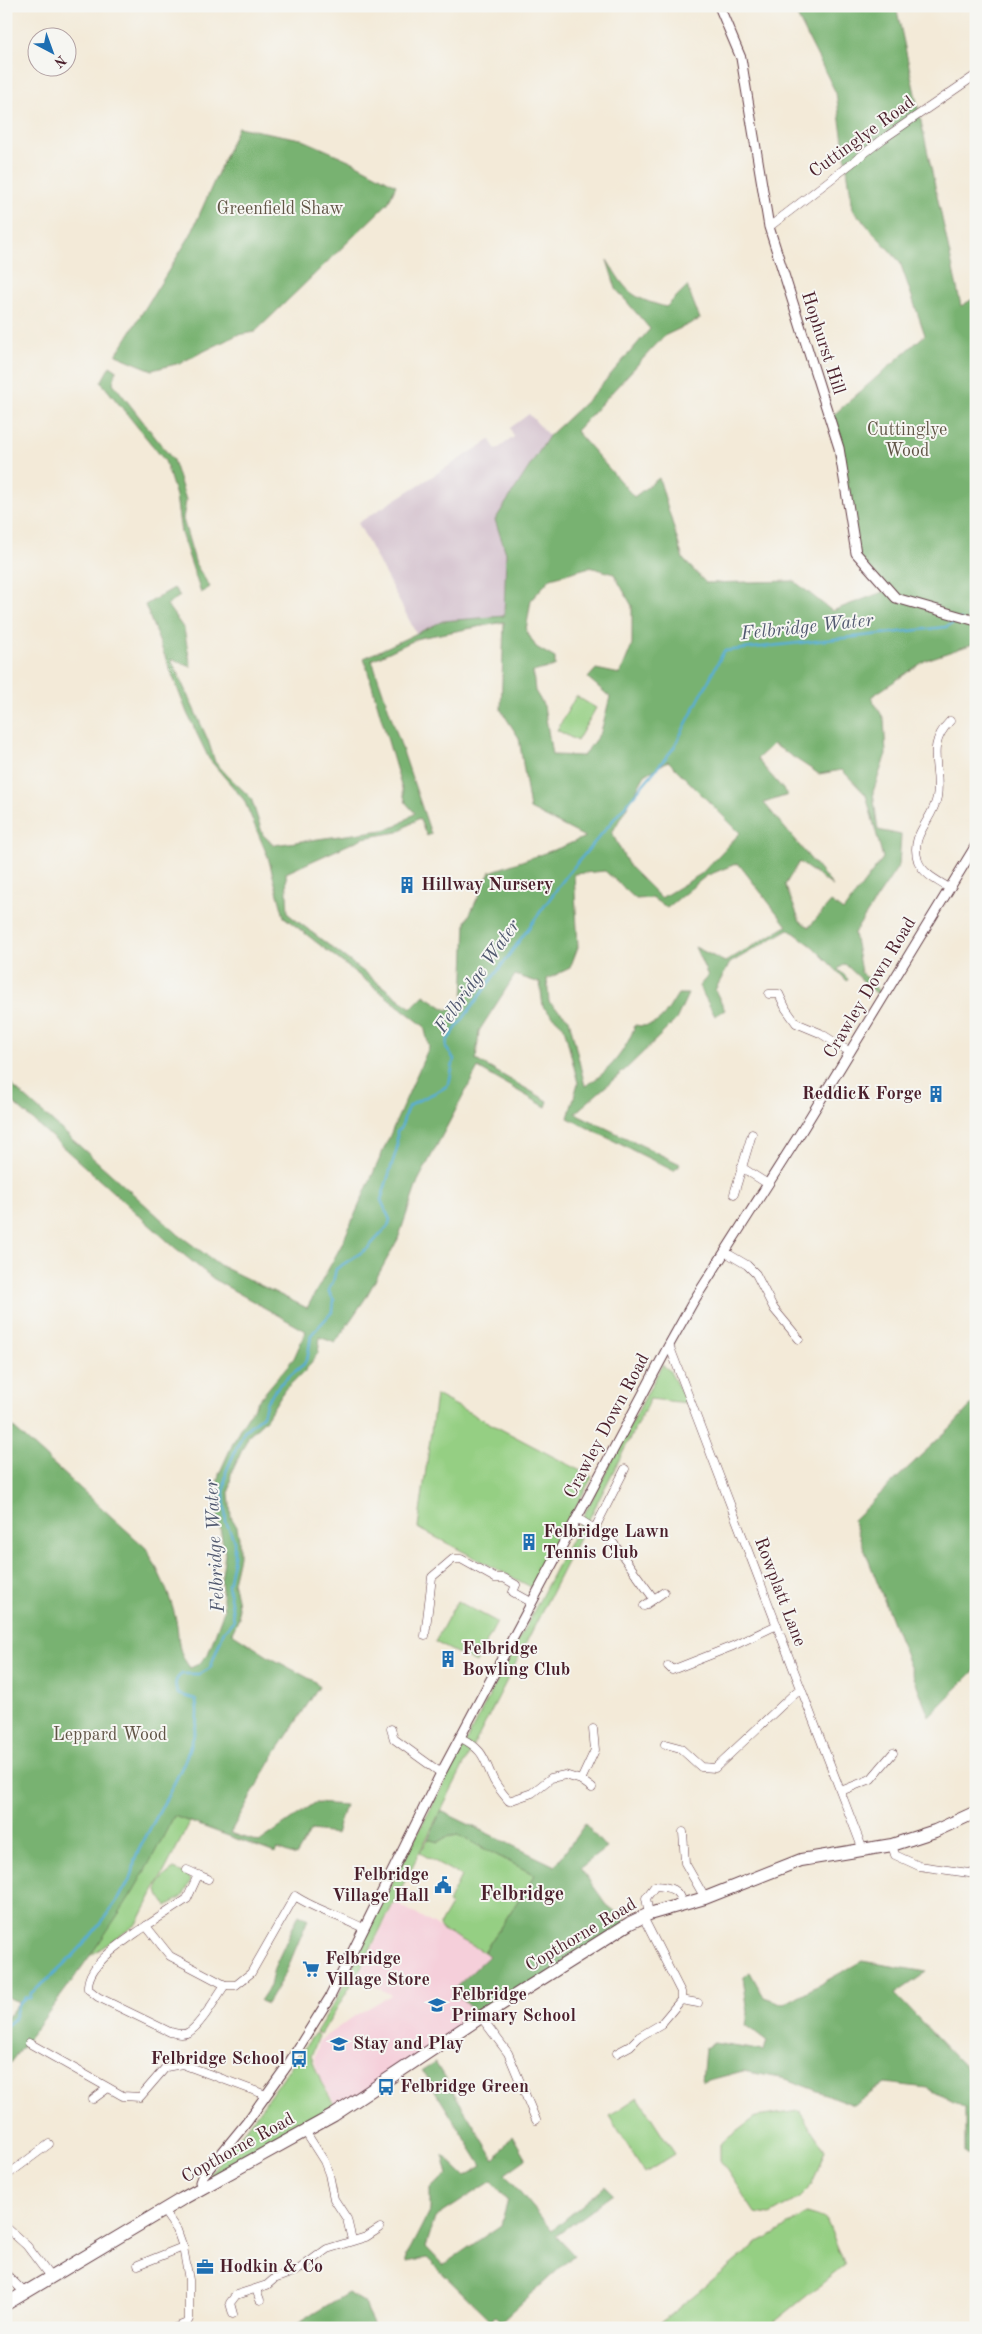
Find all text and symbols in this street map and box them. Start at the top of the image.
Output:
north arrow [28,28,78,78]
text: N [51,52,69,70]
street label: Cuttinglye Road [806,93,918,181]
park label: Greenfield Shaw [216,200,344,218]
street label: Hophurst Hill [798,289,848,397]
park label: Cuttinglye Wood [867,421,947,460]
water label: Felbridge Water [739,611,875,645]
building icon: Hillway Nursery [397,875,417,895]
place label: Hillway Nursery [421,876,554,894]
street label: Crawley Down Road [821,914,919,1062]
water label: Felbridge Water [431,916,524,1038]
building icon: ReddicK Forge [926,1084,946,1104]
place label: ReddicK Forge [802,1085,922,1103]
street label: Crawley Down Road [561,1351,653,1501]
water label: Felbridge Water [203,1478,229,1614]
place label: Felbridge Lawn Tennis Club [543,1523,669,1562]
building icon: Felbridge Lawn Tennis Club [519,1532,539,1552]
street label: Rowplatt Lane [751,1535,809,1649]
place label: Felbridge Bowling Club [462,1640,570,1679]
building icon: Felbridge Bowling Club [438,1649,458,1669]
park label: Leppard Wood [53,1726,167,1744]
place label: Felbridge Village Hall [332,1866,429,1905]
public building icon: Felbridge Village Hall [433,1875,453,1895]
district label: Felbridge [480,1885,564,1905]
street label: Copthorne Road [522,1895,640,1975]
place label: Felbridge Village Store [325,1950,430,1989]
supermarket icon: Felbridge Village Store [301,1959,321,1979]
place label: Felbridge Primary School [451,1986,576,2025]
school or university icon: Felbridge Primary School [427,1995,447,2015]
school or university icon: Stay and Play [329,2034,349,2054]
place label: Stay and Play [353,2035,464,2053]
bus stop icon: Felbridge School [289,2049,309,2069]
place label: Felbridge School [151,2050,285,2068]
bus stop icon: Felbridge Green [376,2077,396,2097]
place label: Felbridge Green [400,2078,529,2096]
street label: Copthorne Road [179,2110,297,2186]
office icon: Hodkin & Co [195,2257,215,2277]
place label: Hodkin & Co [219,2258,323,2276]

